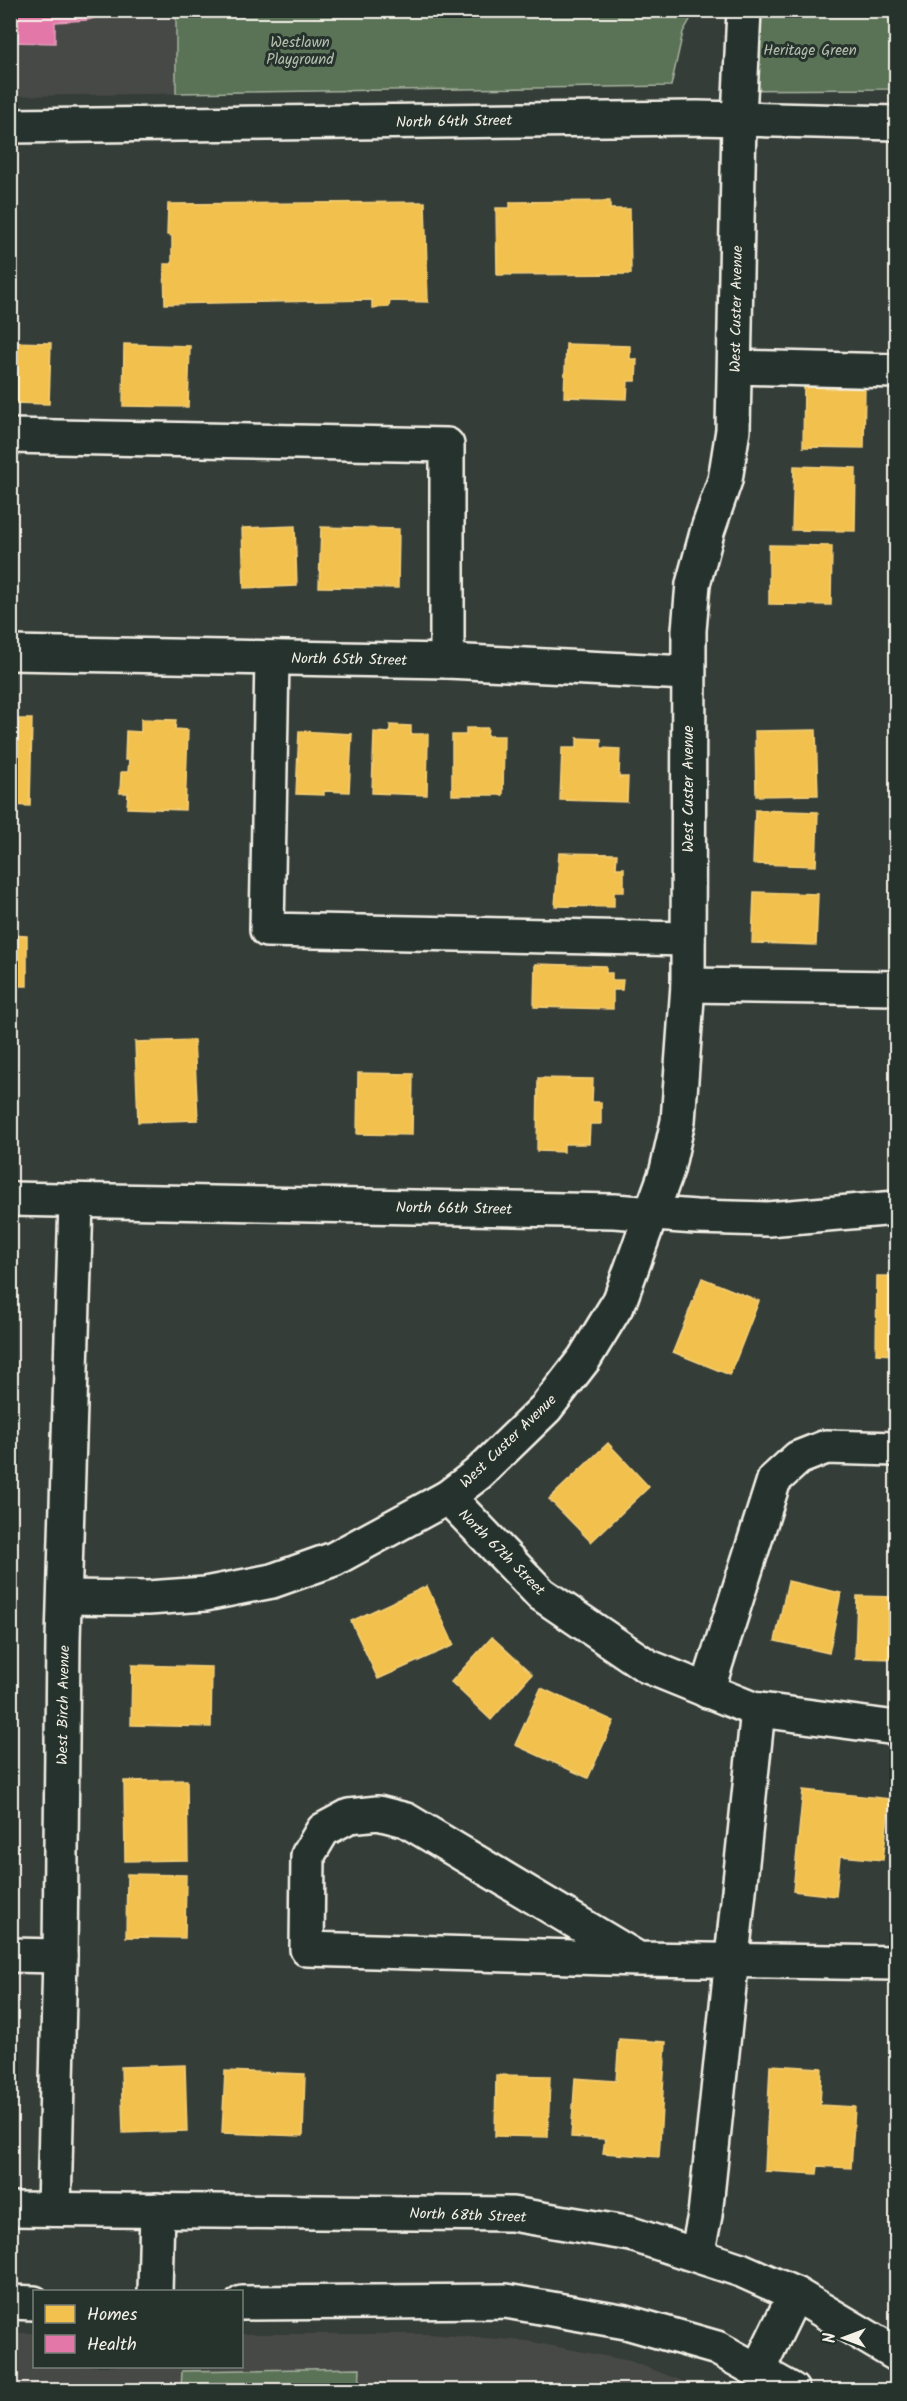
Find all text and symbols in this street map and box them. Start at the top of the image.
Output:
park label: Westlawn Playground [266,31,334,72]
park label: Heritage Green [763,39,857,63]
street label: North 64th Street [396,109,513,135]
street label: West Custer Avenue [724,245,750,373]
street label: North 65th Street [291,647,407,673]
street label: West Custer Avenue [677,725,701,852]
street label: North 66th Street [396,1196,513,1222]
street label: West Custer Avenue [455,1389,563,1494]
street label: North 67th Street [452,1504,551,1602]
street label: West Birch Avenue [51,1645,77,1765]
street label: North 68th Street [409,2202,527,2230]
legend [33,2290,243,2368]
text: Homes [87,2301,138,2330]
north arrow [814,2308,874,2368]
text: Health [87,2331,137,2360]
text: N [818,2333,843,2343]

